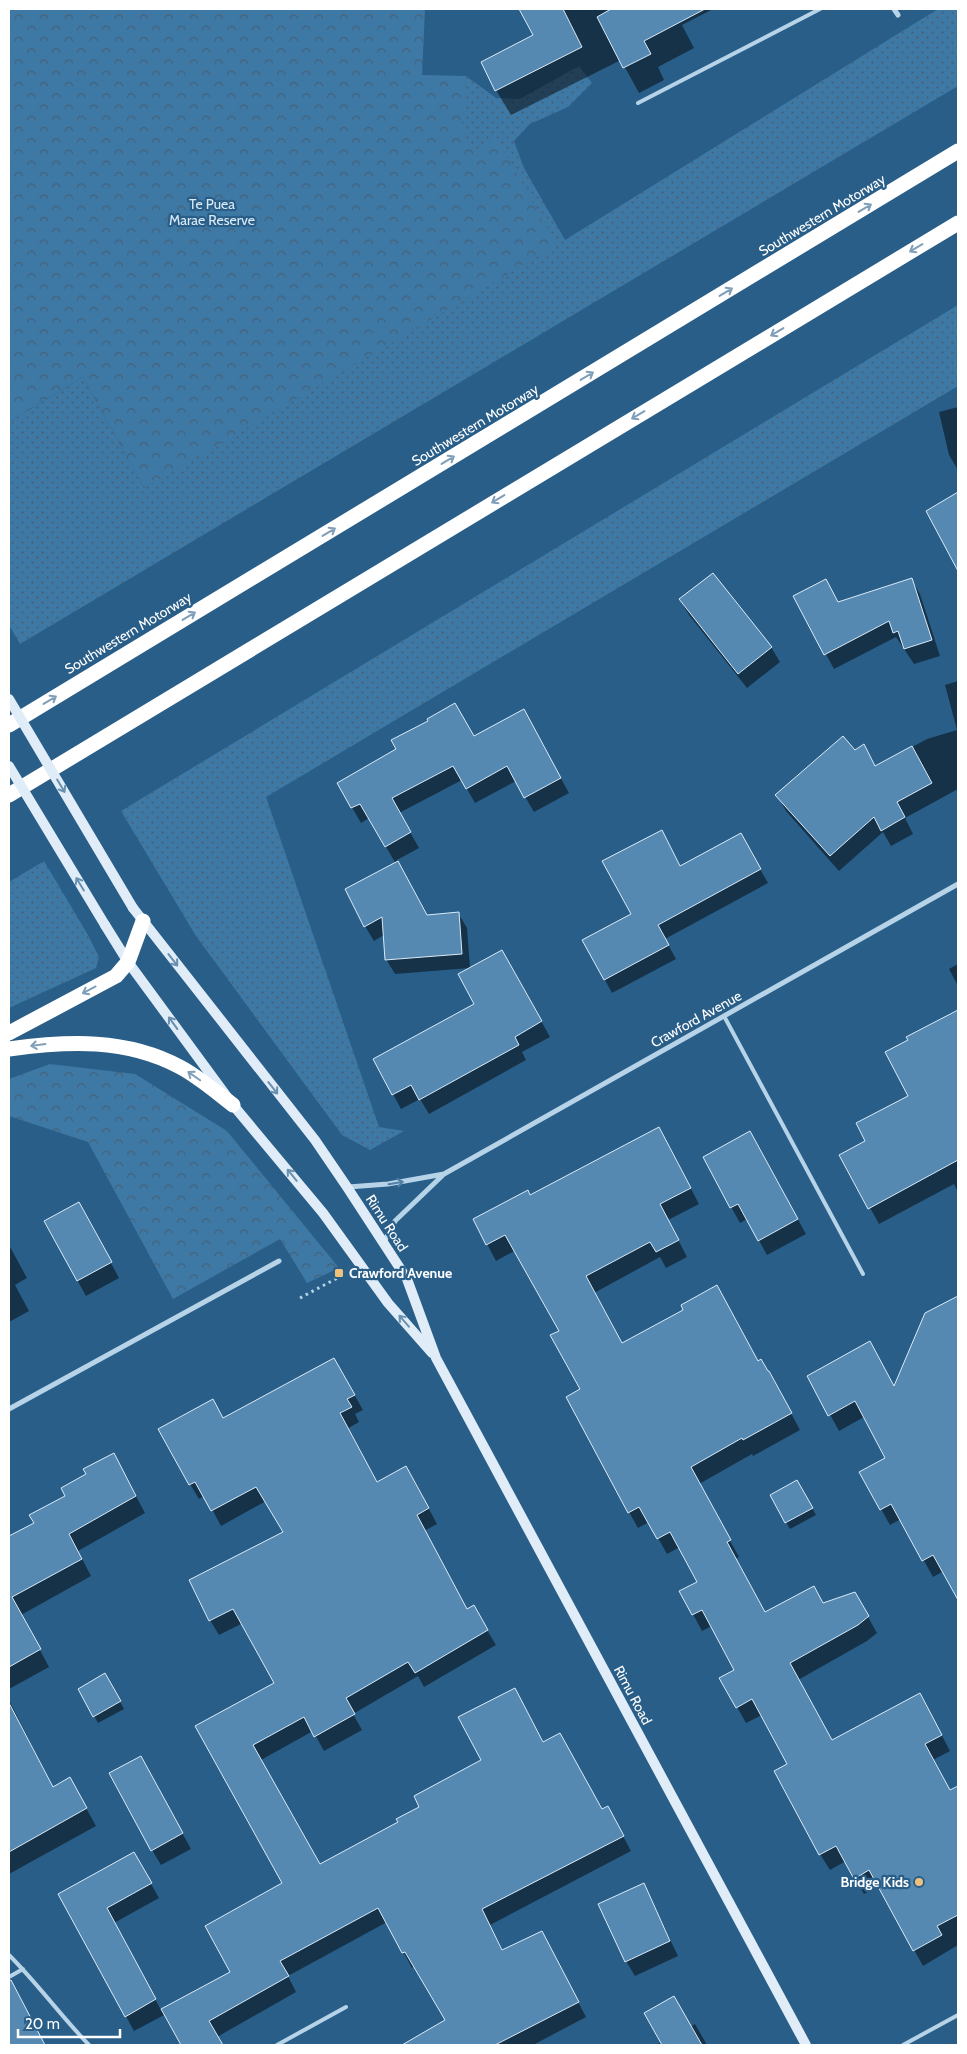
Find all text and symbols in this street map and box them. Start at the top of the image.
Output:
street label: Southwestern Motorway [755,170,889,260]
park label: Te Puea Marae Reserve [169,195,255,229]
one-way arrow [857,202,871,212]
one-way arrow [910,244,924,254]
one-way arrow [718,287,732,297]
one-way arrow [771,327,785,337]
one-way arrow [579,371,593,381]
street label: Southwestern Motorway [408,380,542,470]
one-way arrow [631,411,645,421]
one-way arrow [440,455,454,465]
one-way arrow [492,495,506,505]
one-way arrow [321,526,335,536]
street label: Southwestern Motorway [61,588,195,678]
one-way arrow [182,610,196,620]
one-way arrow [43,694,57,704]
one-way arrow [56,779,66,793]
one-way arrow [74,877,84,891]
one-way arrow [168,953,179,966]
one-way arrow [82,986,97,995]
street label: Crawford Avenue [647,987,745,1051]
one-way arrow [168,1016,178,1030]
one-way arrow [30,1040,46,1050]
one-way arrow [187,1071,201,1082]
one-way arrow [268,1081,279,1094]
one-way arrow [287,1169,298,1182]
one-way arrow [388,1177,404,1187]
street label: Rimu Road [362,1191,412,1255]
place label: Crawford Avenue [349,1264,452,1282]
marker: Crawford Avenue [333,1267,345,1279]
one-way arrow [398,1315,409,1328]
street label: Rimu Road [610,1662,656,1728]
place label: Bridge Kids [841,1873,909,1891]
marker: Bridge Kids [913,1876,925,1888]
scale bar [18,2006,120,2038]
text: 20 m [25,2015,60,2033]

